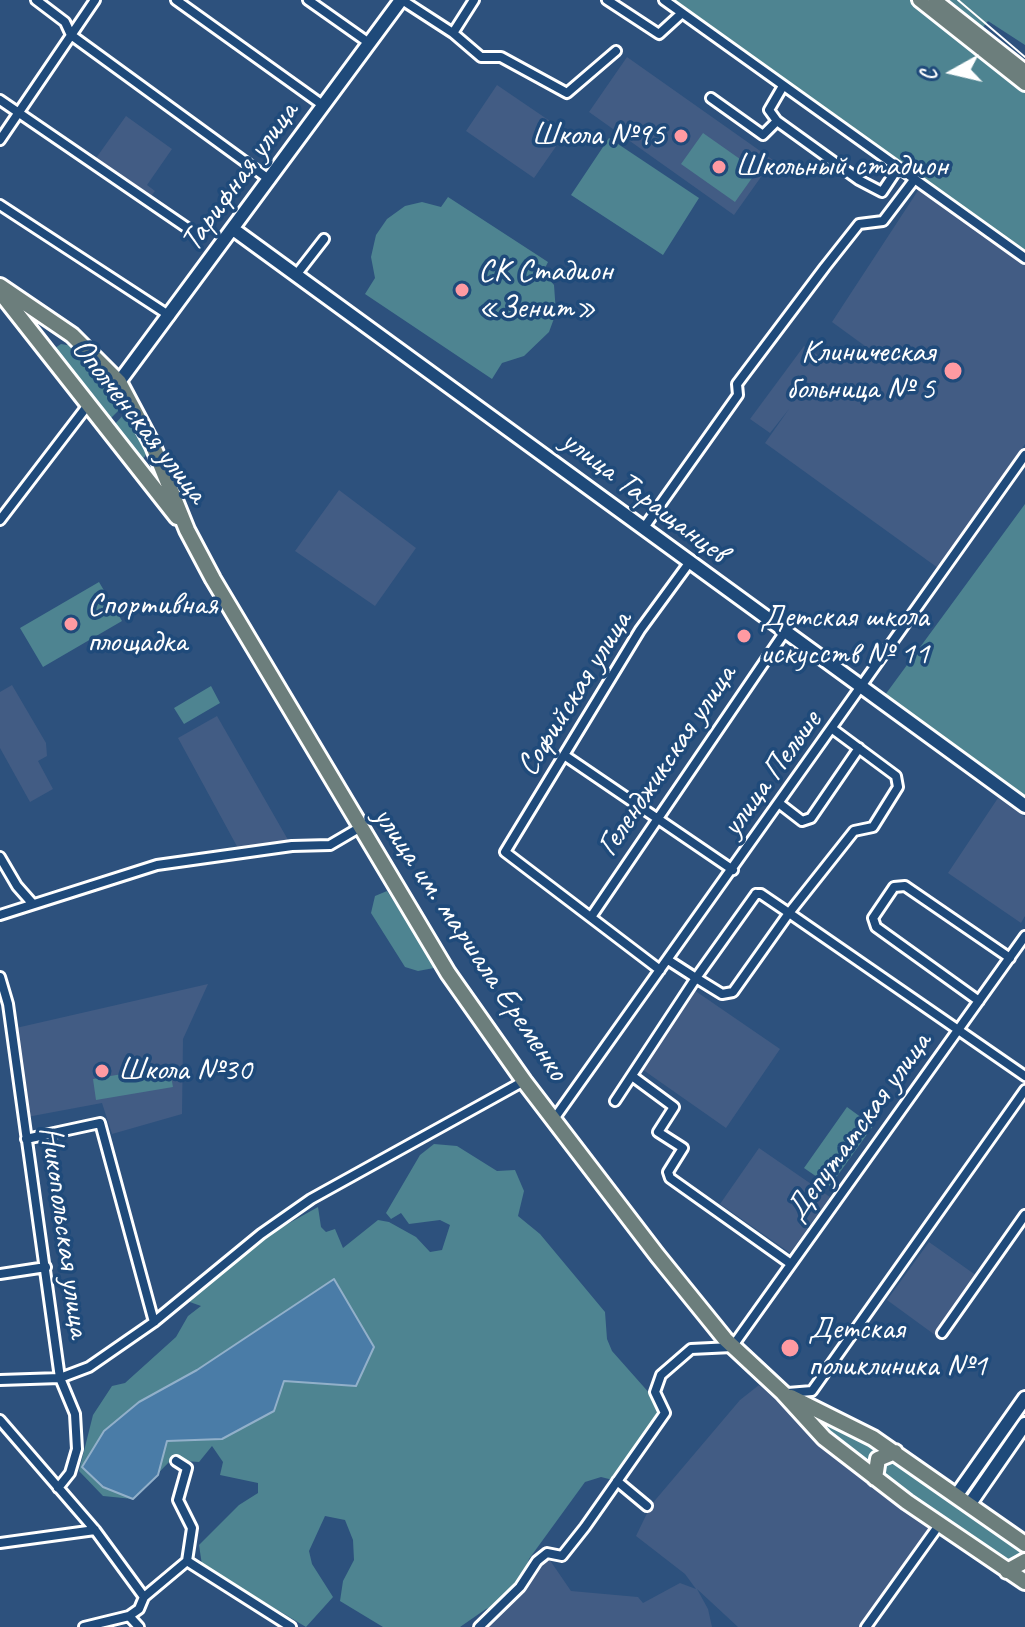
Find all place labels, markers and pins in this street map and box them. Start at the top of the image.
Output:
place label: Школа №95 [531,117,665,155]
marker: Школа №95 [672,127,690,145]
place label: Школьный стадион [735,148,948,186]
marker: Школьный стадион [710,158,728,176]
place label: СК Стадион «Зенит» [478,253,613,328]
marker: СК Стадион «Зенит» [453,281,471,299]
place label: Клиническая больница № 5 [786,334,935,409]
marker: Клиническая больница № 5 [942,360,964,382]
place label: Спортивная площадка [87,587,217,662]
place label: Детская школа искусств № 11 [760,599,929,674]
marker: Спортивная площадка [62,615,80,633]
marker: Детская школа искусств № 11 [735,627,753,645]
place label: Школа №30 [118,1052,252,1090]
marker: Школа №30 [93,1062,111,1080]
place label: Детская поликлиника №1 [808,1311,987,1386]
marker: Детская поликлиника №1 [779,1337,801,1359]

